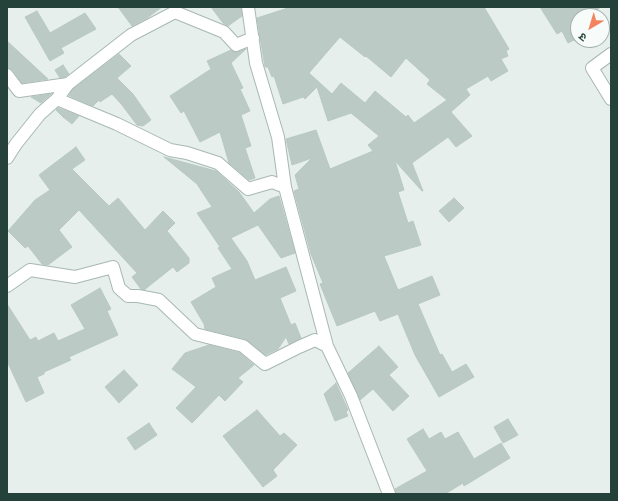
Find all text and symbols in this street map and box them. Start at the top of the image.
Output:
north arrow [570,8,610,48]
text: उ [576,30,589,44]

